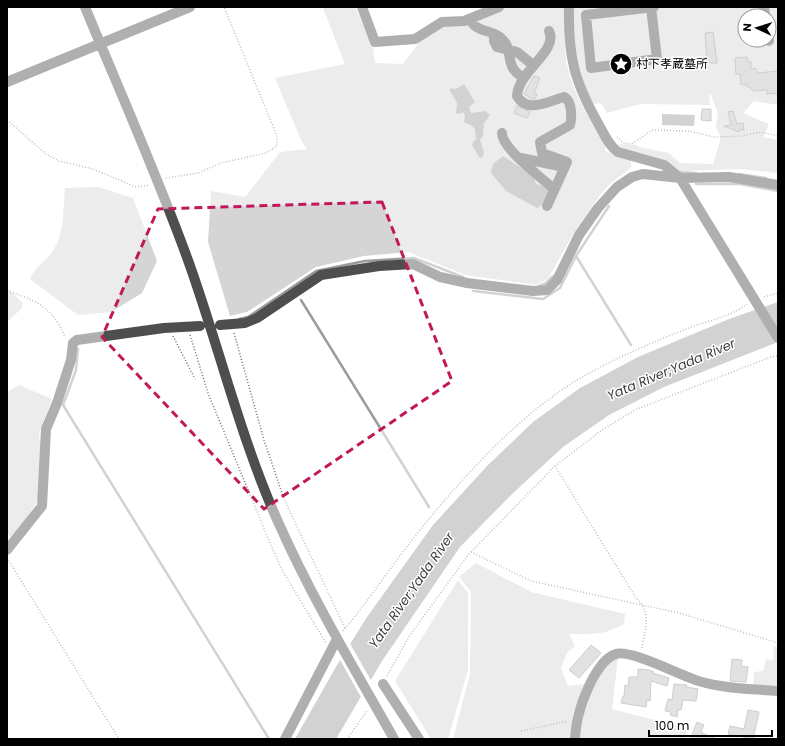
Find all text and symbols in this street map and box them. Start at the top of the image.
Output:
north arrow [737,8,777,48]
text: N [739,23,755,32]
place icon: 村下孝蔵墓所 [608,51,634,77]
place label: 村下孝蔵墓所 [636,55,708,72]
water label: Yata River;Yada River [604,333,739,405]
water label: Yata River;Yada River [364,528,459,652]
scale bar [649,712,772,738]
text: 100 m [655,717,689,734]

